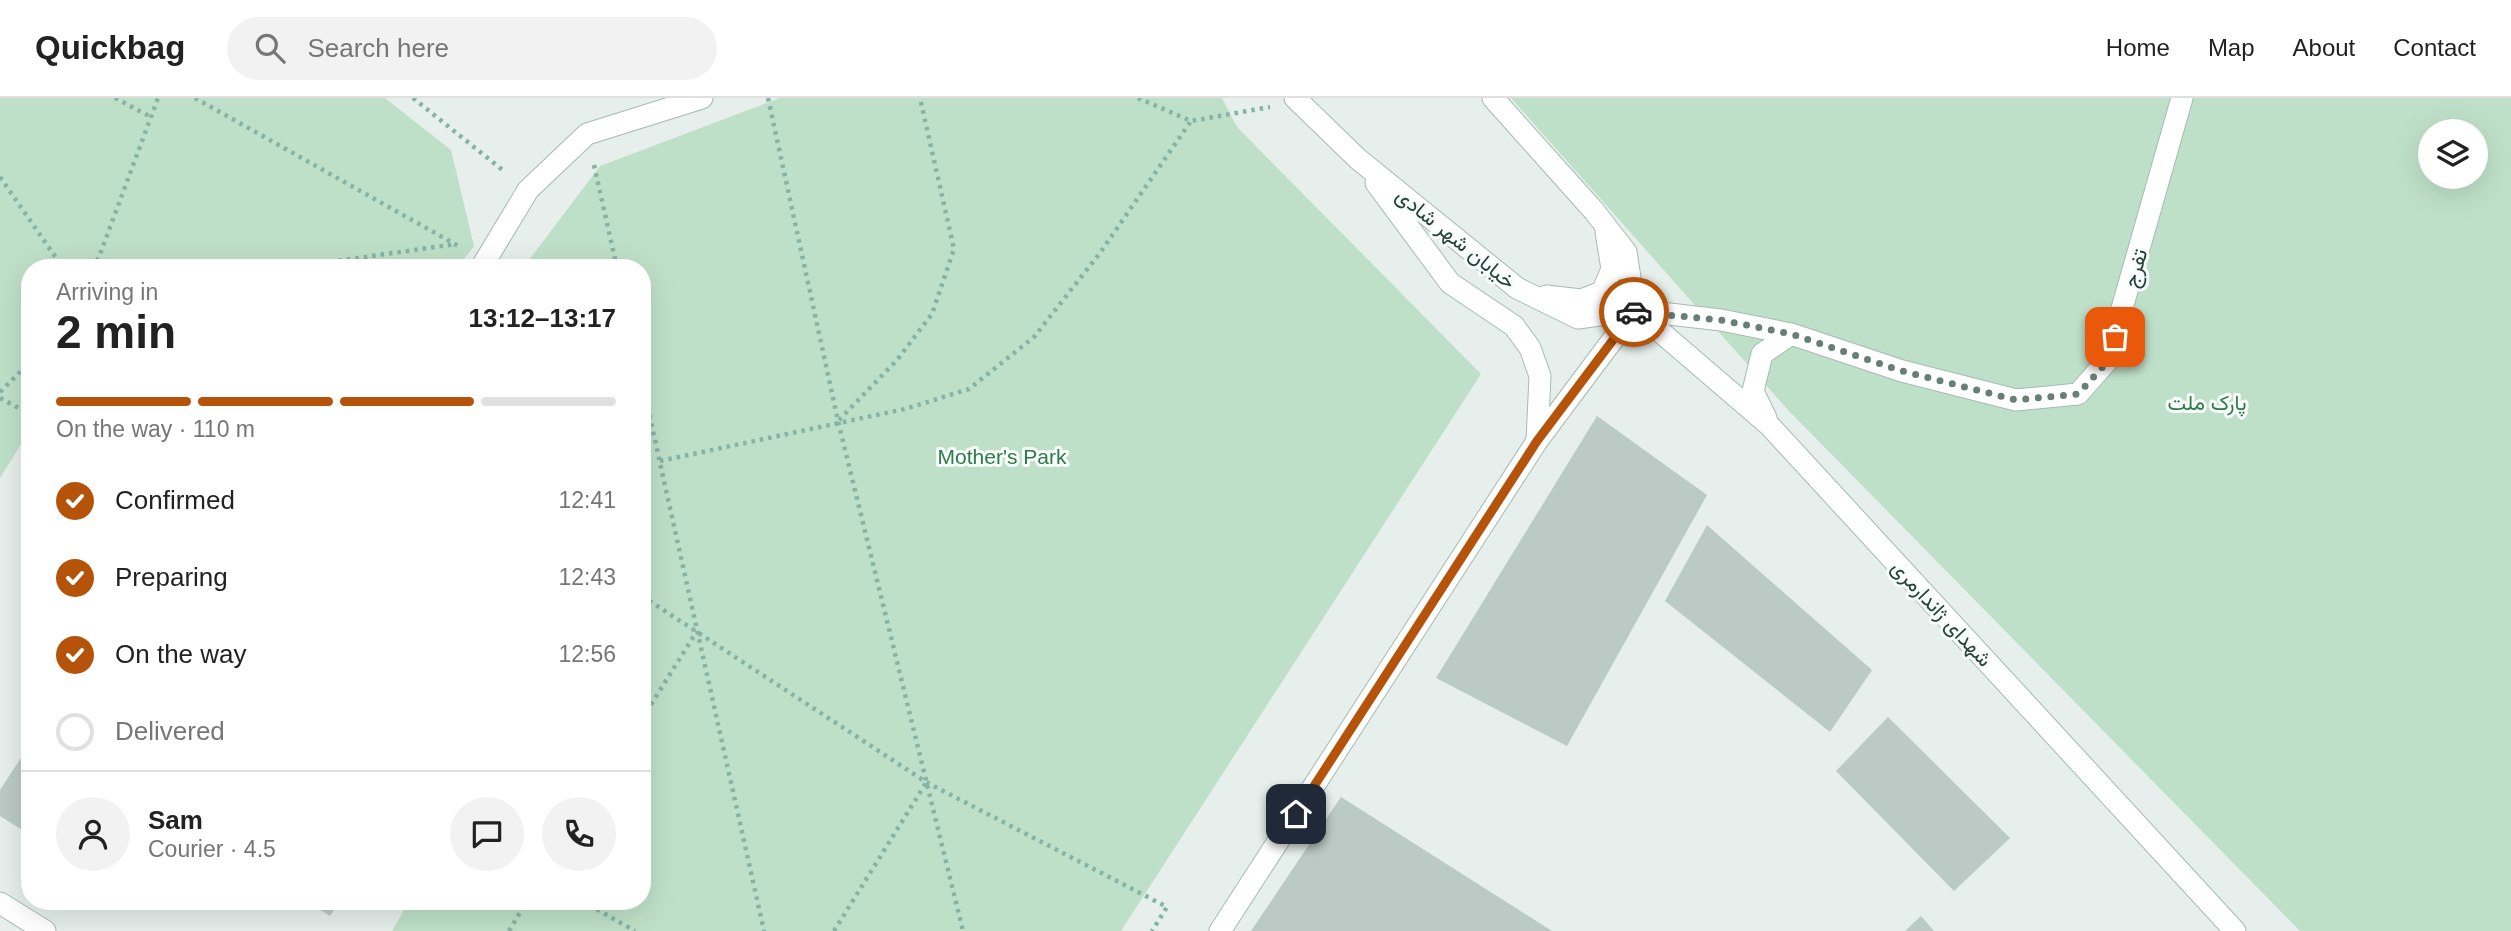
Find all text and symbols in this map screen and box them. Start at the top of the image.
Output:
search box [227,17,717,80]
text: Quickbag [35,29,185,66]
icon: search [251,29,289,67]
text: Search here [307,33,449,63]
text: Home [2106,34,2170,61]
text: Map [2208,34,2255,61]
text: About [2293,34,2355,61]
text: Contact [2393,34,2476,61]
map controls [2418,119,2488,189]
button: layers [2418,119,2488,189]
street label: خیابان شهر شادی [1390,183,1520,295]
street label: تفرج [2119,246,2154,291]
courier [1599,277,1669,347]
text: Arriving in [56,279,158,305]
icon: car [1615,293,1653,331]
text: 13:12–13:17 [469,303,616,333]
text: 2 min [56,306,176,358]
pin [2085,307,2145,367]
icon: bag [2096,318,2134,356]
park label: پارک ملت [2168,391,2246,417]
text: On the way · 110 m [56,416,255,442]
park label: Mother's Park [938,445,1067,468]
icon: check [56,482,94,520]
text: Confirmed [115,485,235,515]
text: 12:41 [558,487,616,513]
street label: شهدای ژاندارمری [1886,555,1997,672]
icon: check [56,559,94,597]
text: Preparing [115,562,228,592]
text: 12:43 [558,564,616,590]
icon: check [56,636,94,674]
text: On the way [115,639,247,669]
text: 12:56 [558,641,616,667]
text: Delivered [115,716,225,746]
pin [1266,784,1326,844]
icon: home [1277,795,1315,833]
button: person [56,797,130,871]
button: chat [450,797,524,871]
button: phone [542,797,616,871]
text: Sam [148,805,203,835]
text: Courier · 4.5 [148,836,276,862]

